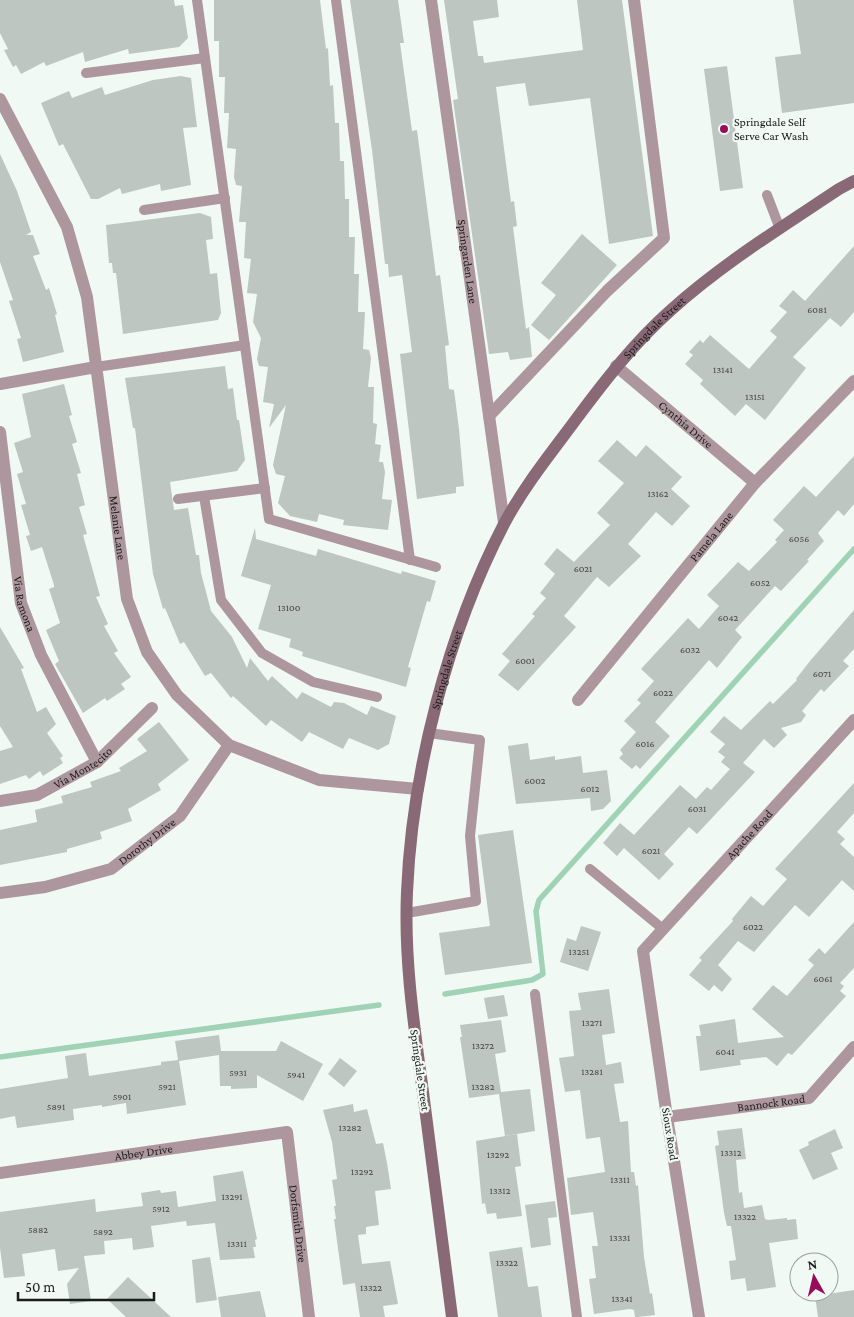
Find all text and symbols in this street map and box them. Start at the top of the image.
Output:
place label: Springdale Self Serve Car Wash [734,115,809,143]
marker: Springdale Self Serve Car Wash [718,123,730,135]
street label: Springarden Lane [455,219,480,304]
street label: Springdale Street [620,293,689,361]
house number: 6081 [807,304,827,315]
house number: 13141 [713,364,733,375]
house number: 13151 [745,391,765,402]
street label: Cynthia Drive [656,398,716,451]
house number: 13162 [647,488,669,499]
street label: Melanie Lane [106,495,129,561]
street label: Pamela Lane [687,509,736,564]
house number: 6056 [789,533,809,544]
house number: 6021 [574,563,592,574]
street label: Via Ramona [11,575,39,634]
house number: 6052 [750,577,770,588]
house number: 13100 [278,602,301,613]
house number: 6042 [718,612,738,623]
street label: Springdale Street [428,627,465,711]
house number: 6032 [680,644,700,655]
house number: 6001 [515,655,535,666]
house number: 6071 [813,668,831,679]
house number: 6022 [653,687,673,698]
house number: 6016 [635,738,655,749]
street label: Via Montecito [51,744,115,792]
house number: 6002 [524,775,546,786]
house number: 6012 [581,783,600,794]
house number: 6031 [688,803,706,814]
street label: Apache Road [723,806,776,862]
street label: Dorothy Drive [116,815,178,868]
house number: 6021 [642,845,660,856]
house number: 6022 [743,921,763,932]
house number: 13251 [569,946,589,957]
house number: 6061 [813,973,833,984]
house number: 13271 [582,1017,602,1028]
street label: Springdale Street [407,1028,433,1113]
house number: 13272 [472,1040,494,1051]
house number: 6041 [715,1046,735,1057]
house number: 13281 [581,1066,603,1077]
house number: 5931 [229,1067,247,1078]
house number: 5941 [287,1069,305,1080]
house number: 5921 [158,1081,176,1092]
house number: 13282 [472,1081,495,1092]
house number: 5901 [113,1091,131,1102]
street label: Bannock Road [736,1092,806,1115]
house number: 5891 [47,1101,65,1112]
street label: Sioux Road [659,1107,681,1162]
house number: 13282 [339,1122,362,1133]
street label: Abbey Drive [114,1141,173,1164]
house number: 13312 [721,1147,742,1158]
house number: 13292 [487,1149,509,1160]
house number: 13292 [351,1166,373,1177]
house number: 13311 [610,1174,630,1185]
street label: Dorfsmith Drive [286,1184,309,1263]
house number: 13312 [490,1185,511,1196]
house number: 13291 [221,1191,243,1202]
house number: 5912 [152,1203,170,1214]
house number: 13322 [734,1211,756,1222]
house number: 5882 [28,1224,48,1235]
house number: 5892 [93,1226,113,1237]
house number: 13331 [610,1232,630,1243]
house number: 13311 [227,1238,247,1249]
north arrow [789,1252,839,1302]
text: N [806,1255,818,1273]
house number: 13322 [496,1257,518,1268]
scale bar [18,1270,154,1302]
text: 50 m [25,1279,55,1295]
house number: 13322 [360,1282,382,1293]
house number: 13341 [611,1293,633,1304]

